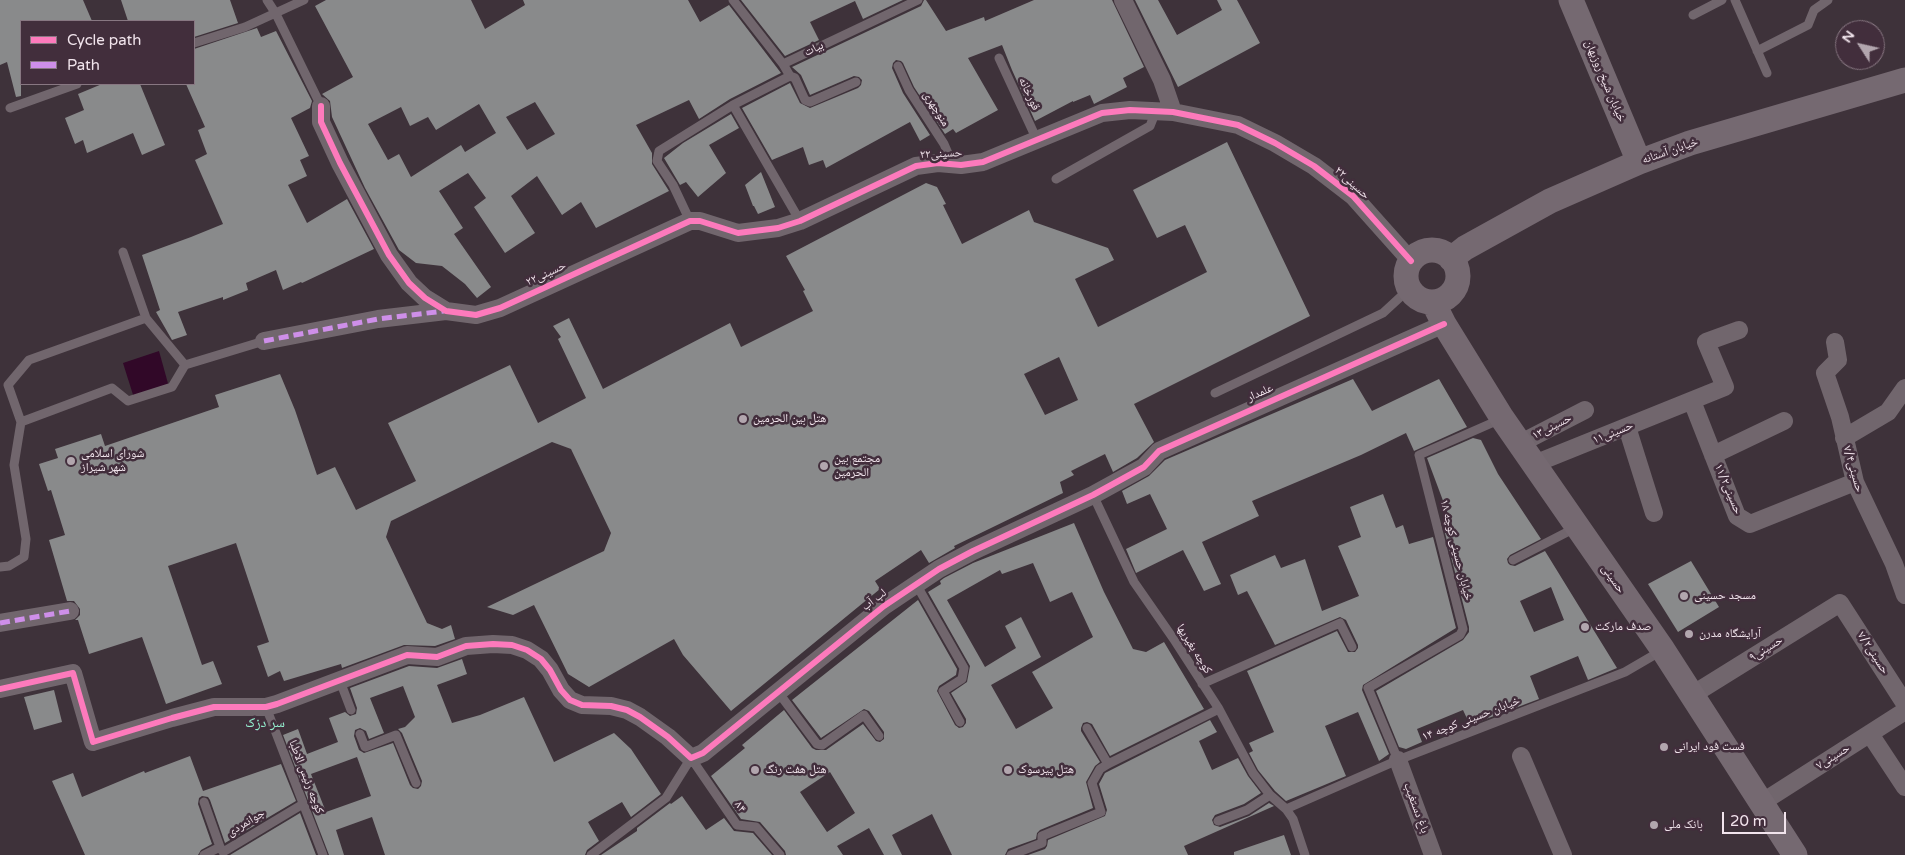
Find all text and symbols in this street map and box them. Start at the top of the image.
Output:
legend [20,20,195,85]
north arrow [1835,20,1885,70]
text: N [1838,27,1858,46]
text: Cycle path [67,31,141,49]
street label: بیات [802,38,826,60]
street label: خیابان شیخ روزبهان [1581,38,1629,124]
text: Path [67,56,100,74]
street label: قورخانه [1015,75,1043,113]
street label: منوچهری [920,89,952,129]
street label: خیابان آستانه [1640,135,1700,167]
street label: حسینی۲۲ [919,146,963,162]
street label: حسینی۲۲ [1331,163,1373,203]
street label: حسینی۲۲ [524,259,568,289]
street label: علمدار [1245,381,1275,405]
street label: حسینی۱۳ [1530,411,1574,443]
place label: هتل بین‌ الحرمین [753,412,826,426]
marker: هتل بین‌ الحرمین [737,413,749,425]
street label: حسینی۱۱ [1591,418,1635,448]
street label: حسینی۷/۴ [1839,444,1867,494]
place label: شورای اسلامی شهر شیراز [81,447,144,475]
place label: مجتمع بین الحرمین [834,452,880,480]
marker: شورای اسلامی شهر شیراز [65,455,77,467]
marker: مجتمع بین الحرمین [818,460,830,472]
street label: حسینی۱۱/۲ [1711,462,1745,516]
street label: خیابان حسینی کوچه ۱۸ [1436,498,1476,602]
street label: حسینی [1598,562,1628,596]
street label: لب آب [859,586,889,614]
place label: مسجد حسینی [1694,589,1756,603]
marker: مسجد حسینی [1678,590,1690,602]
place label: صدف مارکت [1595,620,1651,634]
street label: کوچه بغیریها [1173,621,1215,677]
marker: صدف مارکت [1579,621,1591,633]
place label: آرایشگاه مدرن [1699,627,1761,641]
marker: آرایشگاه مدرن [1683,628,1695,640]
street label: حسینی۷/۲ [1854,629,1892,677]
street label: حسینی۹ [1746,633,1786,665]
street label: خیابان حسینی کوچه ۱۴ [1420,694,1522,744]
district label: سر دزک [245,715,285,731]
street label: کوچه رئیس الاطبا [285,738,327,816]
place label: فست فود ایرانی [1674,740,1745,754]
marker: فست فود ایرانی [1658,741,1670,753]
street label: حسینی۷ [1813,741,1853,773]
place label: هتل هفت رنگ [765,763,827,777]
place label: هتل پیرسوک [1018,763,1074,777]
marker: هتل هفت رنگ [749,764,761,776]
marker: هتل پیرسوک [1002,764,1014,776]
street label: باغ دستغیب [1400,781,1432,835]
street label: ۸۴ [731,799,749,815]
scale bar [1725,802,1789,834]
street label: جوانمردی [224,806,268,840]
text: 20 m [1730,812,1767,830]
place label: بانک ملی [1664,818,1703,832]
marker: بانک ملی [1648,819,1660,831]

